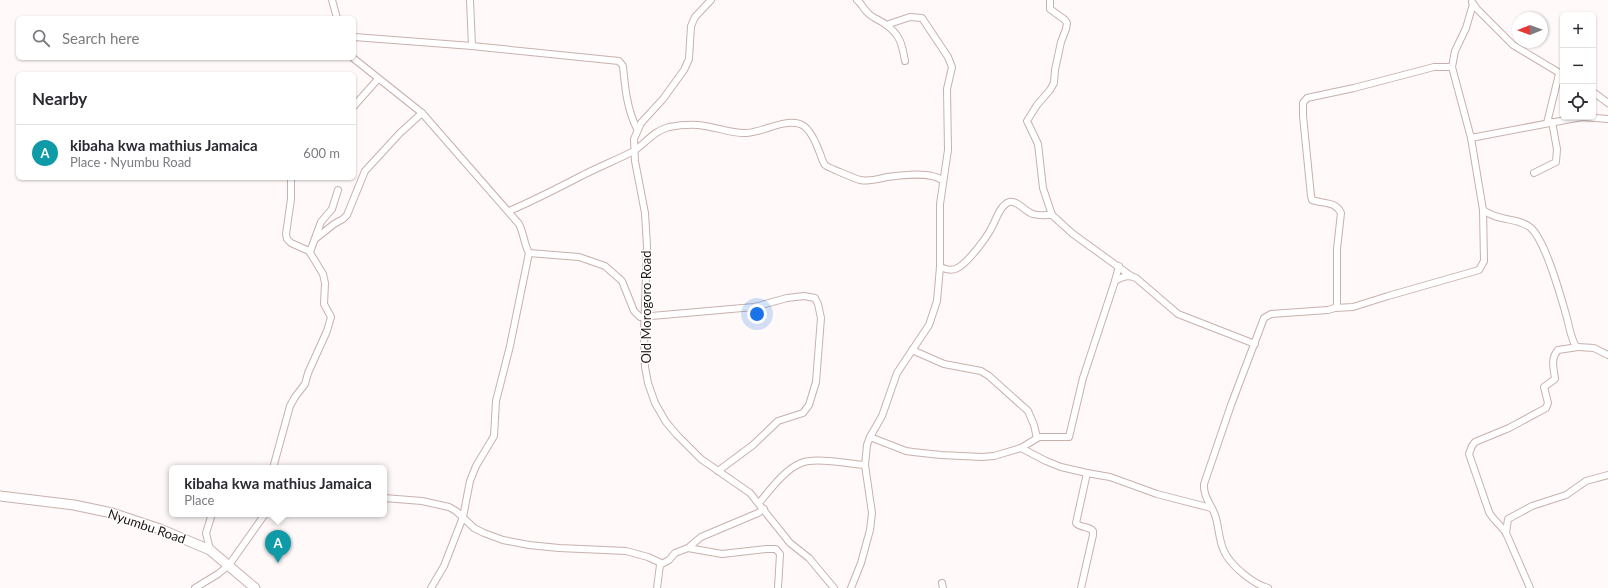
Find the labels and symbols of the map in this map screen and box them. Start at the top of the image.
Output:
north arrow [1512,12,1548,48]
street label: Old Morogoro Road [638,250,654,364]
your location [747,304,767,324]
street label: Nyumbu Road [106,505,188,547]
pin: A [265,530,291,563]

